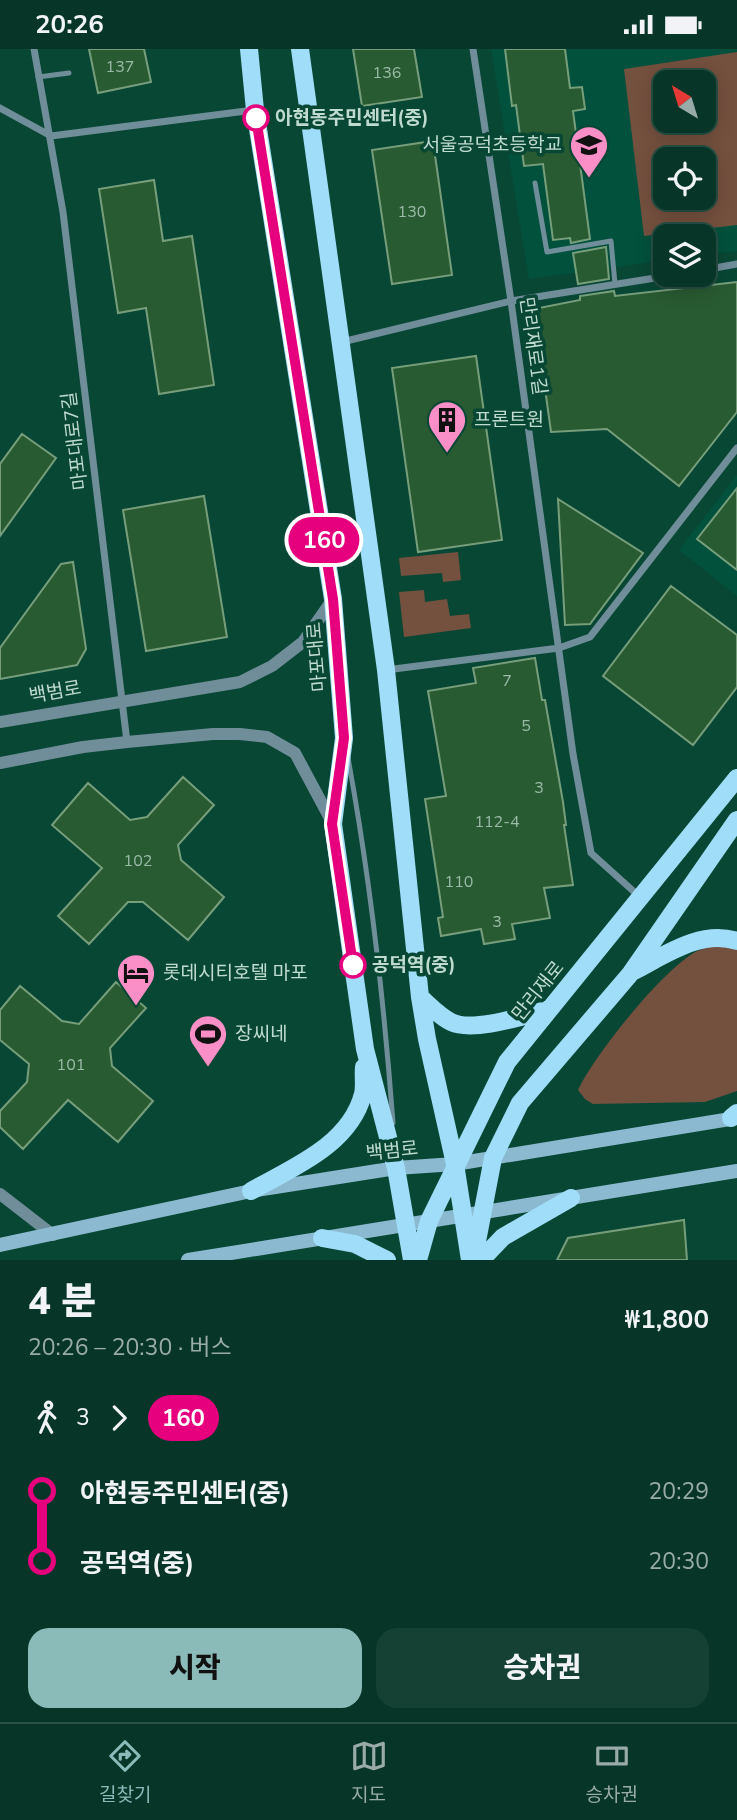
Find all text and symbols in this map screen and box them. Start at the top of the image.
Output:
text: 20:26 [35,7,104,42]
house number: 137 [106,56,134,78]
house number: 136 [373,62,401,84]
north arrow [653,70,716,133]
map controls [653,70,716,287]
marker: 아현동주민센터(중) [243,105,269,131]
place label: 아현동주민센터(중) [275,105,428,131]
school or university icon: 서울공덕초등학교 [568,124,610,179]
place label: 서울공덕초등학교 [422,132,562,158]
button: locate [653,147,716,210]
house number: 130 [398,201,426,223]
button: layers [653,224,716,287]
street label: 만리재로1길 [513,295,553,397]
street label: 마포대로7길 [56,390,94,492]
building icon: 프론트원 [426,399,468,454]
place label: 프론트원 [474,407,544,433]
line badge: 160 [284,517,364,563]
text: 160 [302,524,346,556]
street label: 마포대로 [301,621,333,693]
house number: 7 [502,670,512,692]
street label: 백범로 [27,675,83,709]
house number: 5 [521,715,531,737]
house number: 3 [534,777,544,799]
house number: 112-4 [474,811,520,833]
house number: 102 [124,850,152,872]
house number: 110 [445,871,473,893]
house number: 3 [492,911,502,933]
hotel icon: 롯데시티호텔 마포 [115,952,157,1007]
marker: 공덕역(중) [340,952,366,978]
place label: 공덕역(중) [372,952,456,978]
street label: 만리재로 [506,956,570,1026]
place label: 롯데시티호텔 마포 [163,960,308,986]
sports icon: 장씨네 [187,1013,229,1068]
place label: 장씨네 [235,1021,287,1047]
house number: 101 [57,1054,85,1076]
street label: 백범로 [365,1135,419,1167]
text: 4 분 [28,1276,96,1327]
text: ₩1,800 [625,1302,709,1337]
text: 20:26 – 20:30 · 버스 [28,1332,232,1363]
icon: walk [28,1399,66,1437]
icon: forward [100,1399,138,1437]
text: 3 [76,1402,90,1433]
text: 160 [162,1402,205,1434]
text: 아현동주민센터(중) [80,1476,290,1511]
text: 20:29 [649,1476,709,1507]
text: 공덕역(중) [80,1546,194,1581]
text: 20:30 [649,1546,709,1577]
button: 시작 [28,1628,362,1708]
button: 승차권 [376,1628,709,1708]
tab: 길찾기 [99,1737,151,1808]
tab: 지도 [350,1737,388,1808]
tab: 승차권 [586,1737,638,1808]

